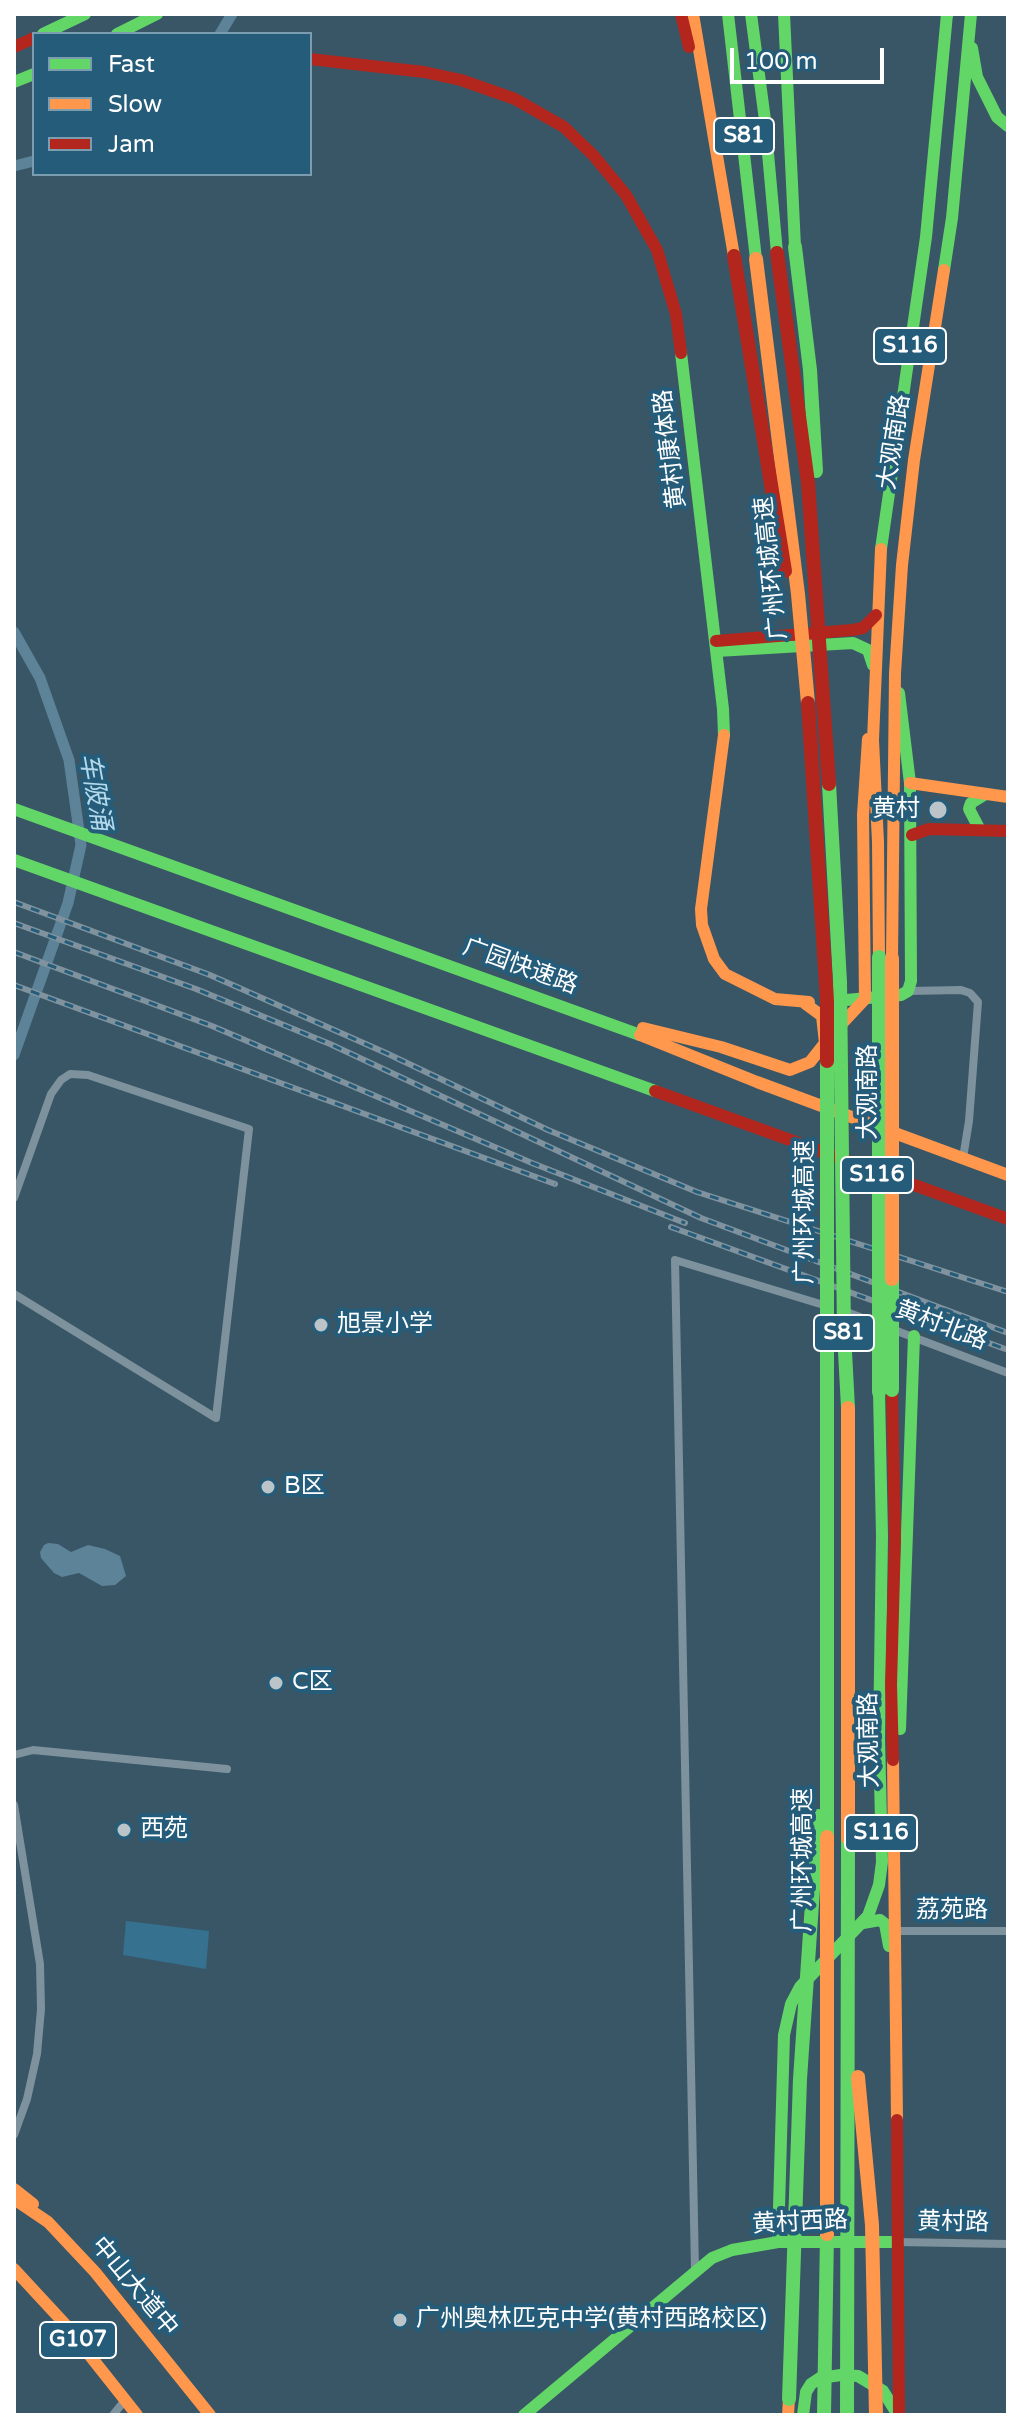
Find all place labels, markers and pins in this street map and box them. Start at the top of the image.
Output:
place label: 黄村 [872,796,920,824]
marker: 黄村 [927,799,949,821]
place label: 旭景小学 [337,1311,433,1339]
marker: 旭景小学 [312,1316,330,1334]
place label: B区 [284,1473,325,1501]
marker: B区 [259,1478,277,1496]
place label: C区 [292,1669,333,1697]
marker: C区 [267,1674,285,1692]
place label: 西苑 [140,1816,188,1844]
marker: 西苑 [115,1821,133,1839]
place label: 广州奥林匹克中学(黄村西路校区) [416,2306,767,2334]
marker: 广州奥林匹克中学(黄村西路校区) [391,2311,409,2329]

